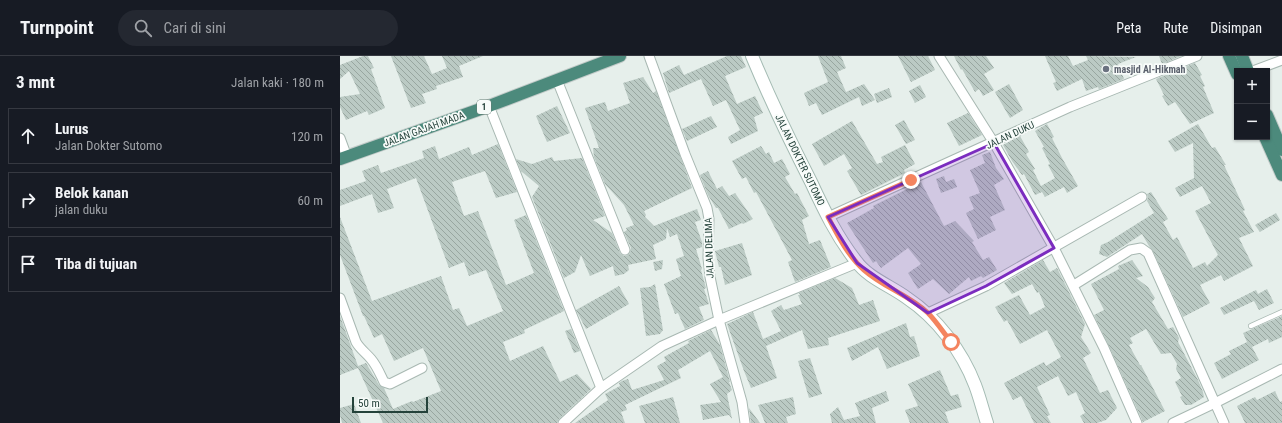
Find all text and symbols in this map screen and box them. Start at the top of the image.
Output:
search box [118,10,398,46]
text: Turnpoint [20,16,94,39]
icon: search [132,17,154,39]
text: Cari di sini [164,19,226,37]
text: Peta [1116,20,1141,36]
text: Rute [1163,20,1188,36]
text: Disimpan [1210,20,1262,36]
marker: masjid Al-Hikmah [1101,64,1111,74]
place label: masjid Al-Hikmah [1114,64,1186,75]
map controls [1234,68,1270,140]
button: + [1234,68,1270,104]
text: 3 mnt [16,72,55,92]
text: Jalan kaki · 180 m [231,75,324,90]
road number: 1 [477,100,491,114]
button: − [1234,104,1270,140]
street label: JALAN GAJAH MADA [382,109,466,149]
street label: JALAN DOKTER SUTOMO [773,113,827,207]
street label: JALAN DUKU [984,119,1036,151]
text: Lurus [55,120,89,138]
icon: ahead [17,125,39,147]
text: 120 m [291,129,323,144]
text: Jalan Dokter Sutomo [55,138,162,153]
route end [902,171,920,189]
text: Belok kanan [55,184,129,202]
icon: right [17,189,39,211]
text: 60 m [297,193,323,208]
text: jalan duku [55,202,108,217]
street label: JALAN DELIMA [702,217,716,279]
icon: arrive [17,253,39,275]
text: Tiba di tujuan [55,255,137,273]
route start [942,333,960,351]
scale bar [352,395,428,414]
text: 50 m [358,397,380,410]

